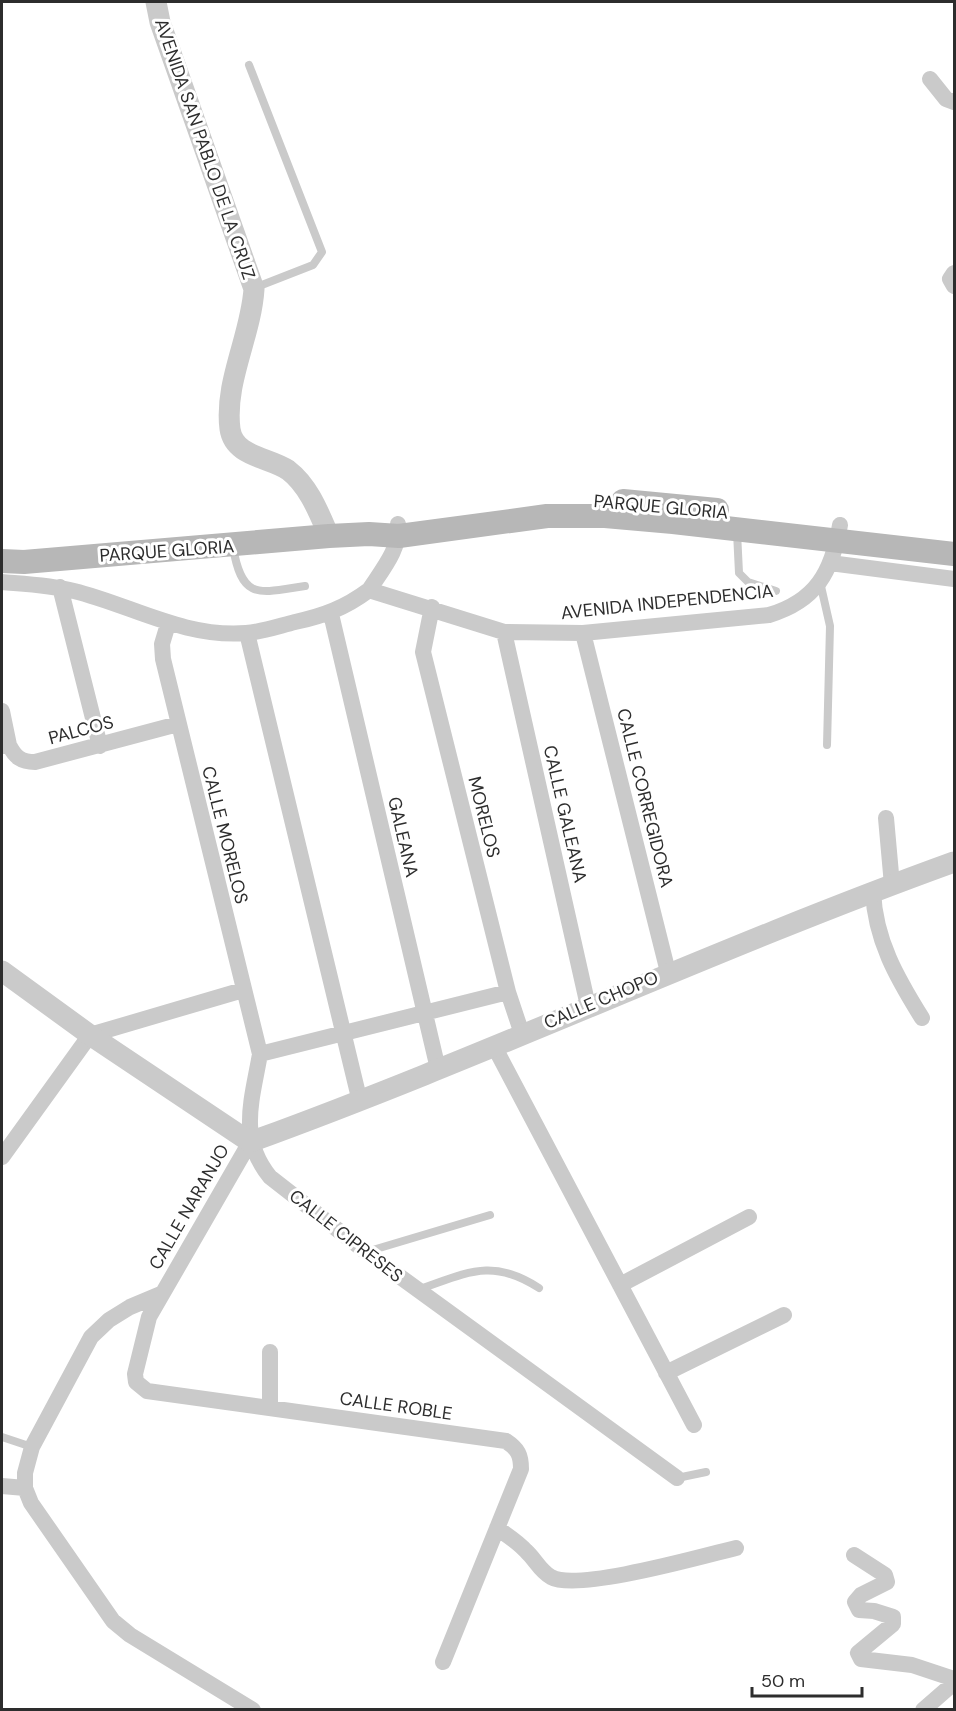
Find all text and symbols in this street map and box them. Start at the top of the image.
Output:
street label: AVENIDA SAN PABLO DE LA CRUZ [149,15,261,283]
street label: PARQUE GLORIA [593,489,729,525]
street label: PARQUE GLORIA [99,534,235,568]
street label: AVENIDA INDEPENDENCIA [560,579,775,625]
street label: CALLE CORREGIDORA [611,706,679,890]
street label: PALCOS [46,710,116,750]
street label: CALLE GALEANA [538,743,592,885]
street label: CALLE MORELOS [196,764,254,906]
street label: MORELOS [462,774,506,860]
street label: GALEANA [382,795,424,879]
street label: CALLE CHOPO [540,965,662,1035]
street label: CALLE NARANJO [143,1140,235,1274]
street label: CALLE CIPRESES [284,1184,408,1288]
street label: CALLE ROBLE [338,1386,454,1426]
scale bar [752,1660,862,1698]
text: 50 m [761,1669,805,1693]

